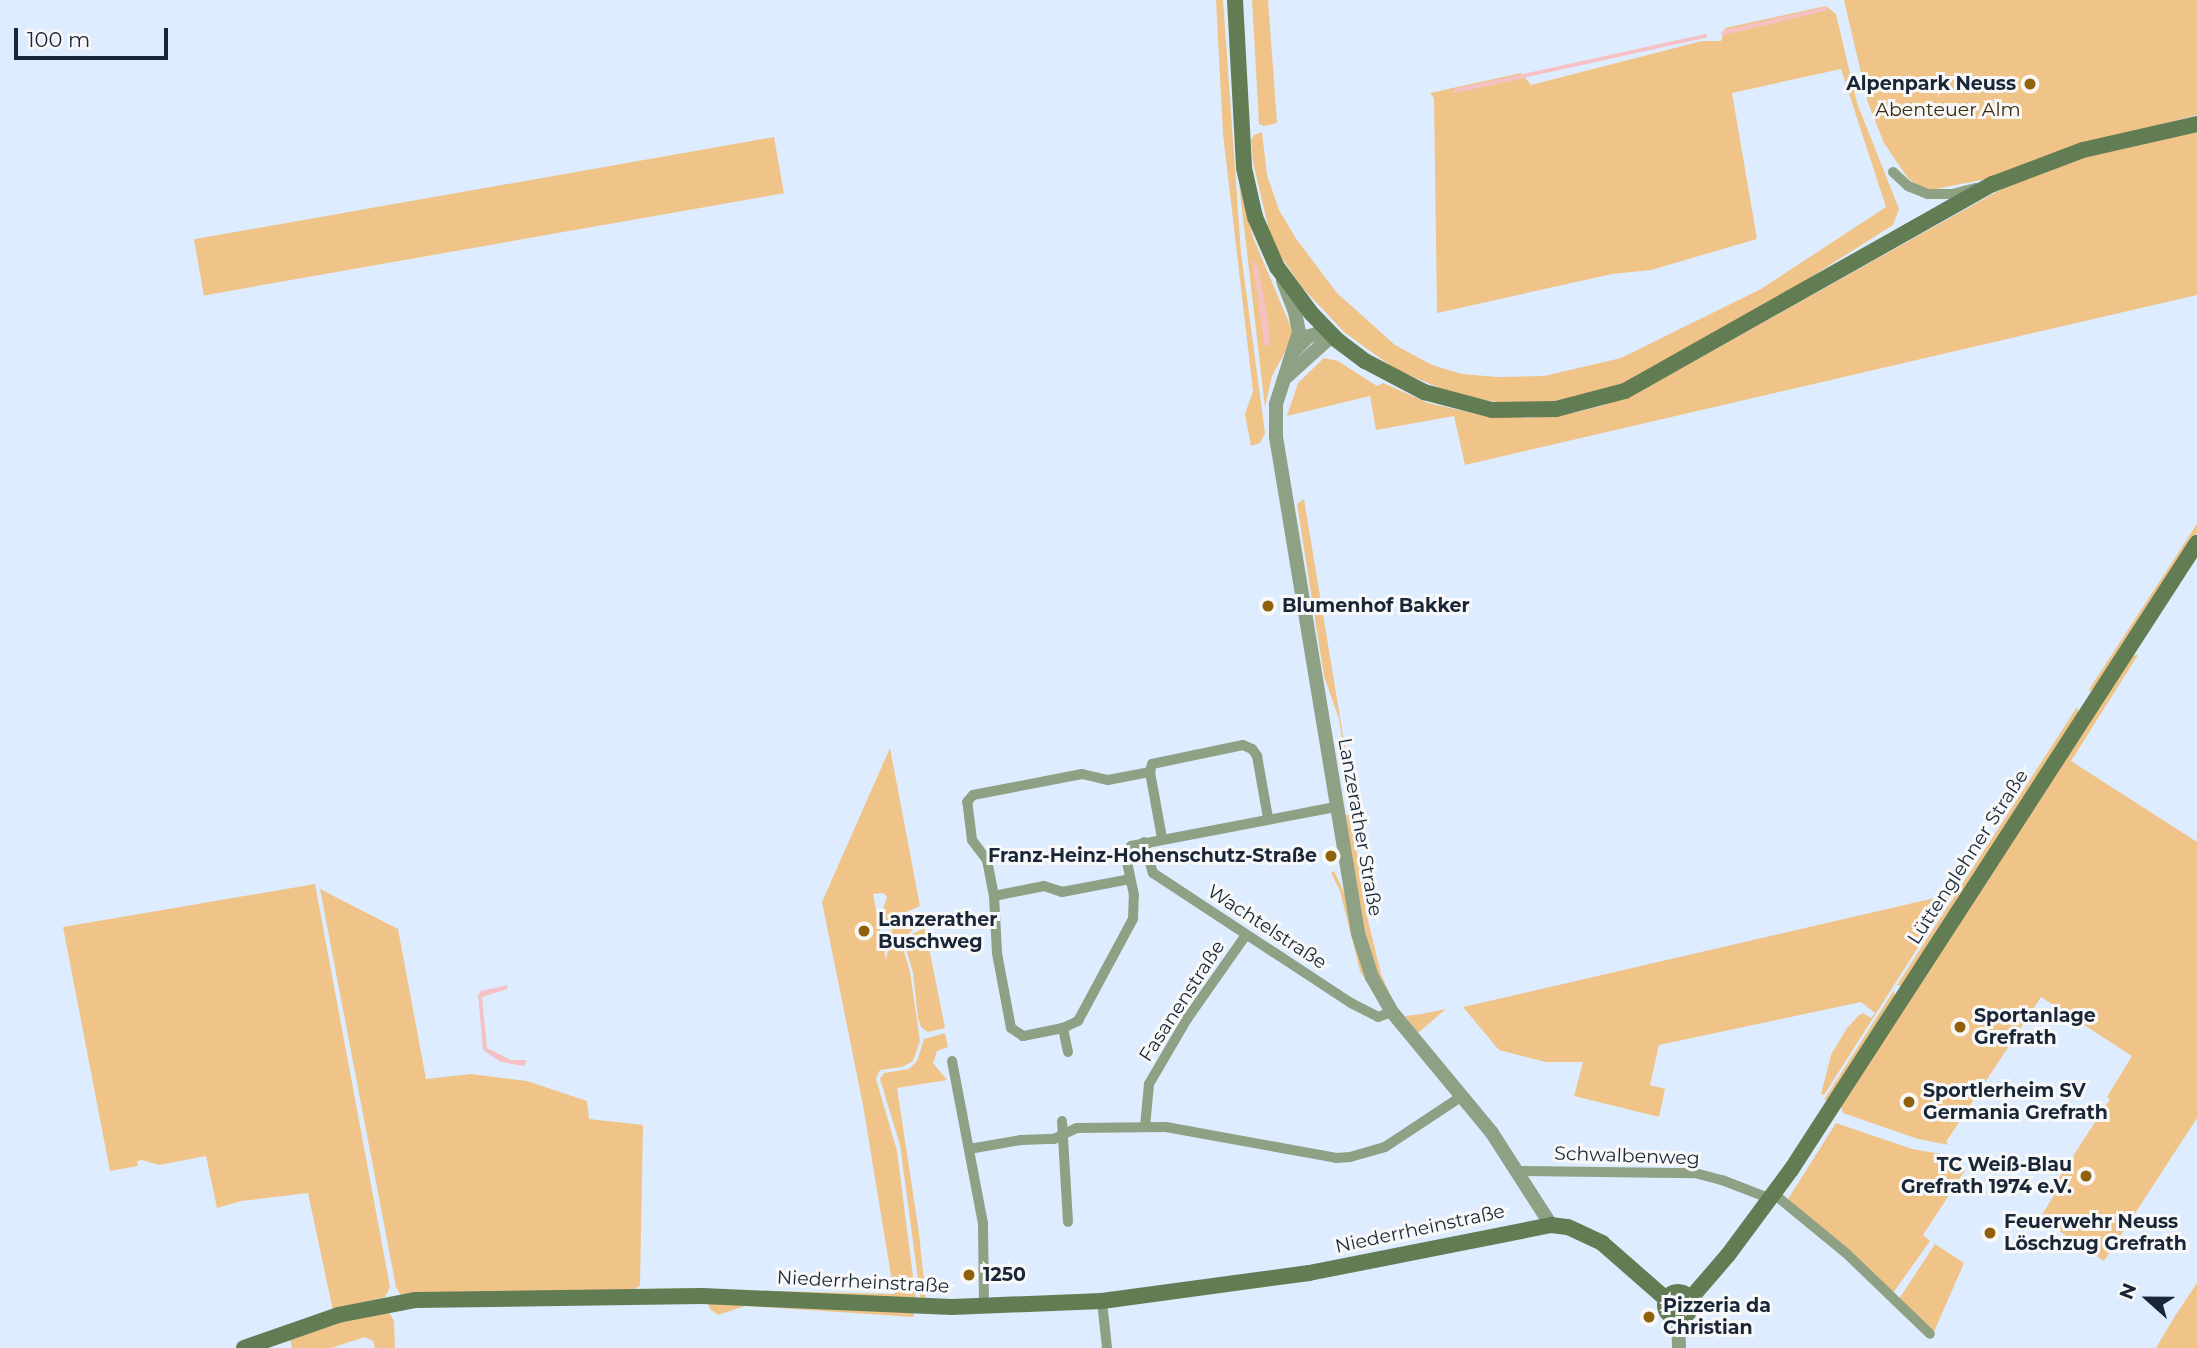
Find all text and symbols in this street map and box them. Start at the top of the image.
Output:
scale bar [18,14,172,58]
text: 100 m [27,27,90,52]
place label: Alpenpark Neuss [1846,73,2016,95]
marker: Alpenpark Neuss [2022,76,2038,92]
park label: Abenteuer Alm [1875,99,2021,121]
place label: Blumenhof Bakker [1282,595,1470,617]
marker: Blumenhof Bakker [1260,598,1276,614]
street label: Lanzerather Straße [1333,736,1387,918]
street label: Lüttenglehner Straße [1903,765,2033,949]
place label: Franz-Heinz-Hohenschutz-Straße [988,845,1317,867]
marker: Franz-Heinz-Hohenschutz-Straße [1323,848,1339,864]
street label: Wachtelstraße [1203,880,1331,974]
place label: Lanzerather Buschweg [878,909,997,953]
marker: Lanzerather Buschweg [856,923,872,939]
street label: Fasanenstraße [1134,936,1230,1066]
place label: Sportanlage Grefrath [1974,1005,2096,1049]
marker: Sportanlage Grefrath [1952,1019,1968,1035]
place label: Sportlerheim SV Germania Grefrath [1923,1080,2108,1124]
marker: Sportlerheim SV Germania Grefrath [1901,1094,1917,1110]
street label: Schwalbenweg [1554,1142,1700,1170]
place label: TC Weiß-Blau Grefrath 1974 e.V. [1901,1154,2072,1198]
marker: TC Weiß-Blau Grefrath 1974 e.V. [2078,1168,2094,1184]
street label: Niederrheinstraße [1333,1200,1507,1258]
place label: Feuerwehr Neuss Löschzug Grefrath [2004,1211,2187,1255]
marker: Feuerwehr Neuss Löschzug Grefrath [1982,1225,1998,1241]
place label: 1250 [983,1264,1026,1286]
north arrow [2113,1264,2183,1334]
street label: Niederrheinstraße [776,1266,950,1298]
marker: 1250 [961,1267,977,1283]
text: N [2114,1280,2141,1303]
place label: Pizzeria da Christian [1663,1295,1771,1339]
marker: Pizzeria da Christian [1641,1309,1657,1325]

